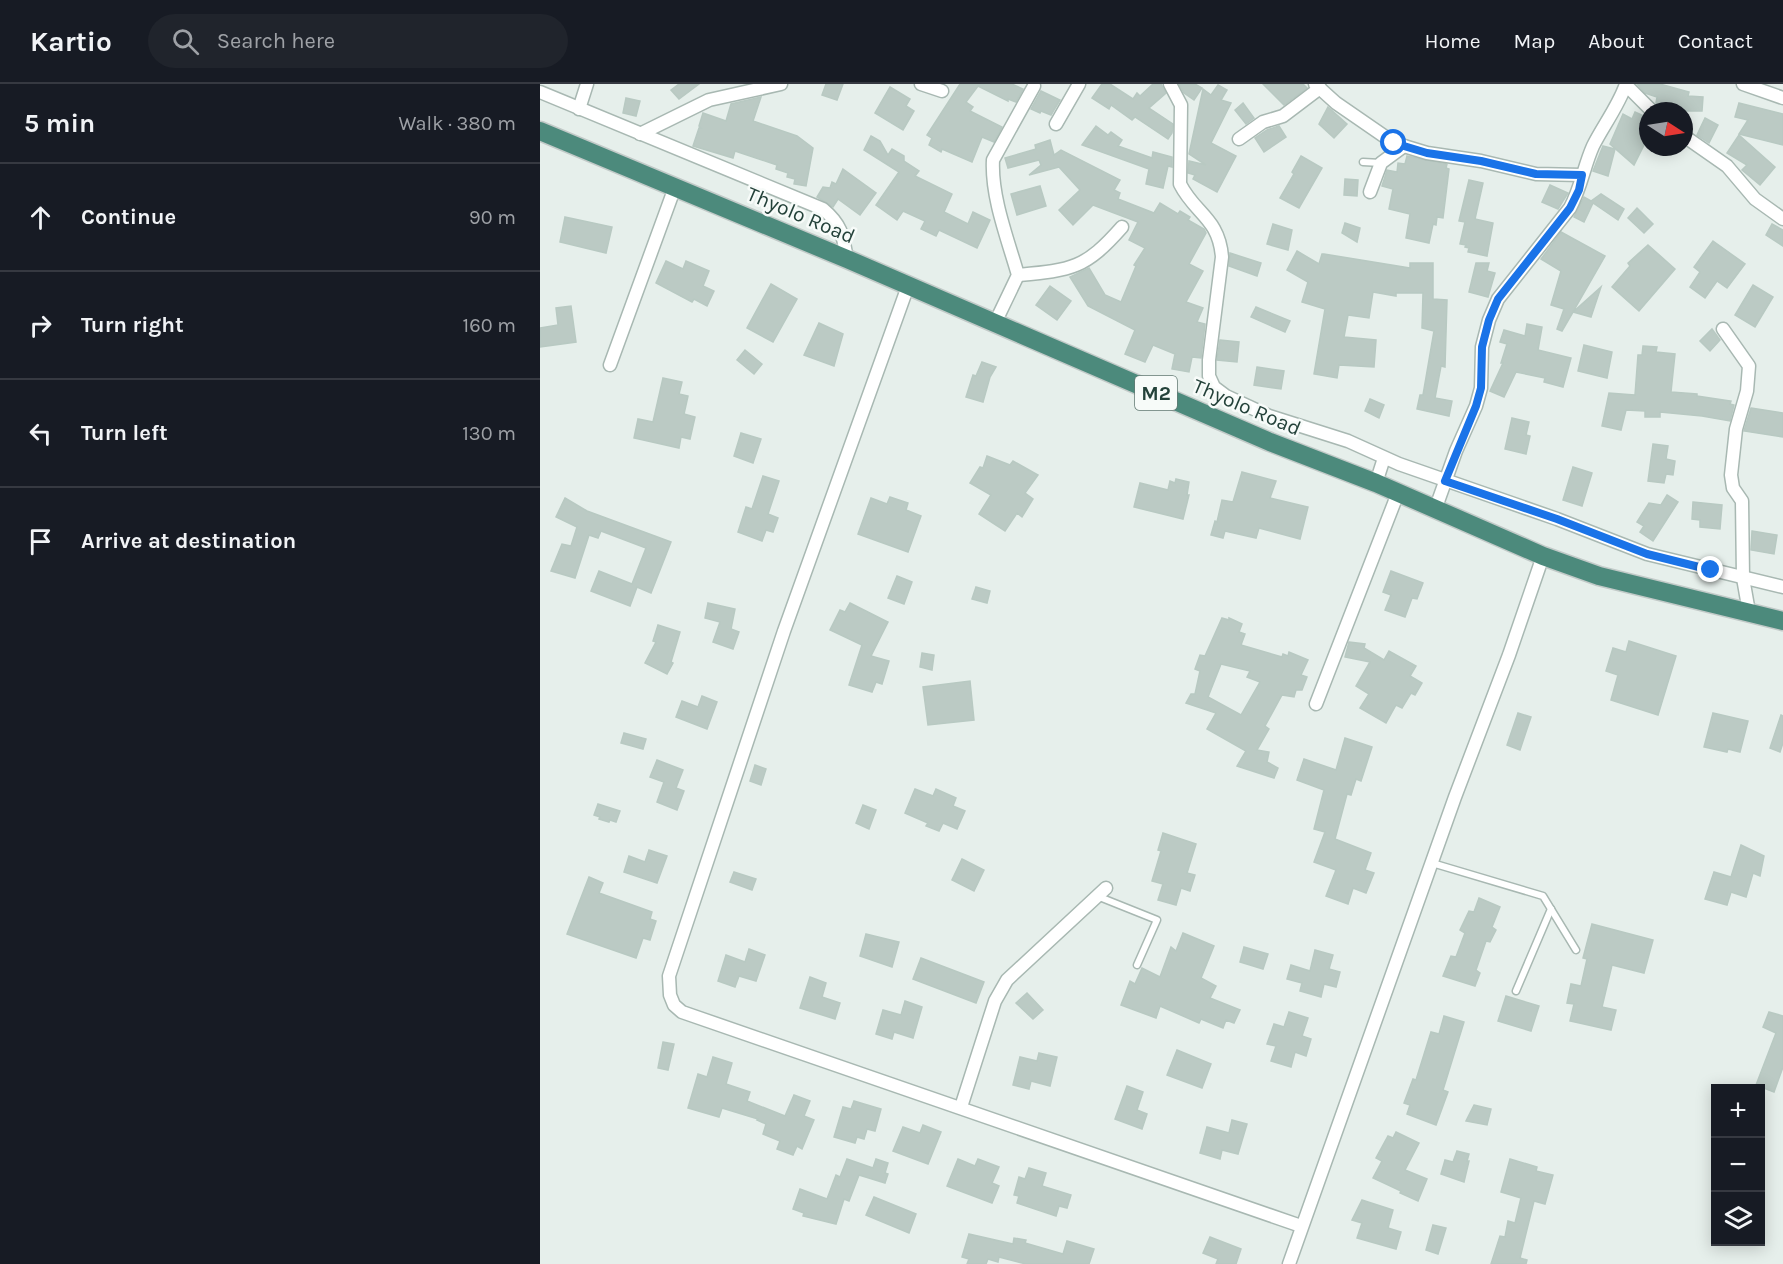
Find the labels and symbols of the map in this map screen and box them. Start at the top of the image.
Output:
north arrow [1639,102,1693,156]
route start [1380,129,1406,155]
street label: Thyolo Road [743,181,859,249]
street label: Thyolo Road [1189,373,1305,441]
road number: M2 [1135,376,1177,410]
route end [1697,556,1723,582]

